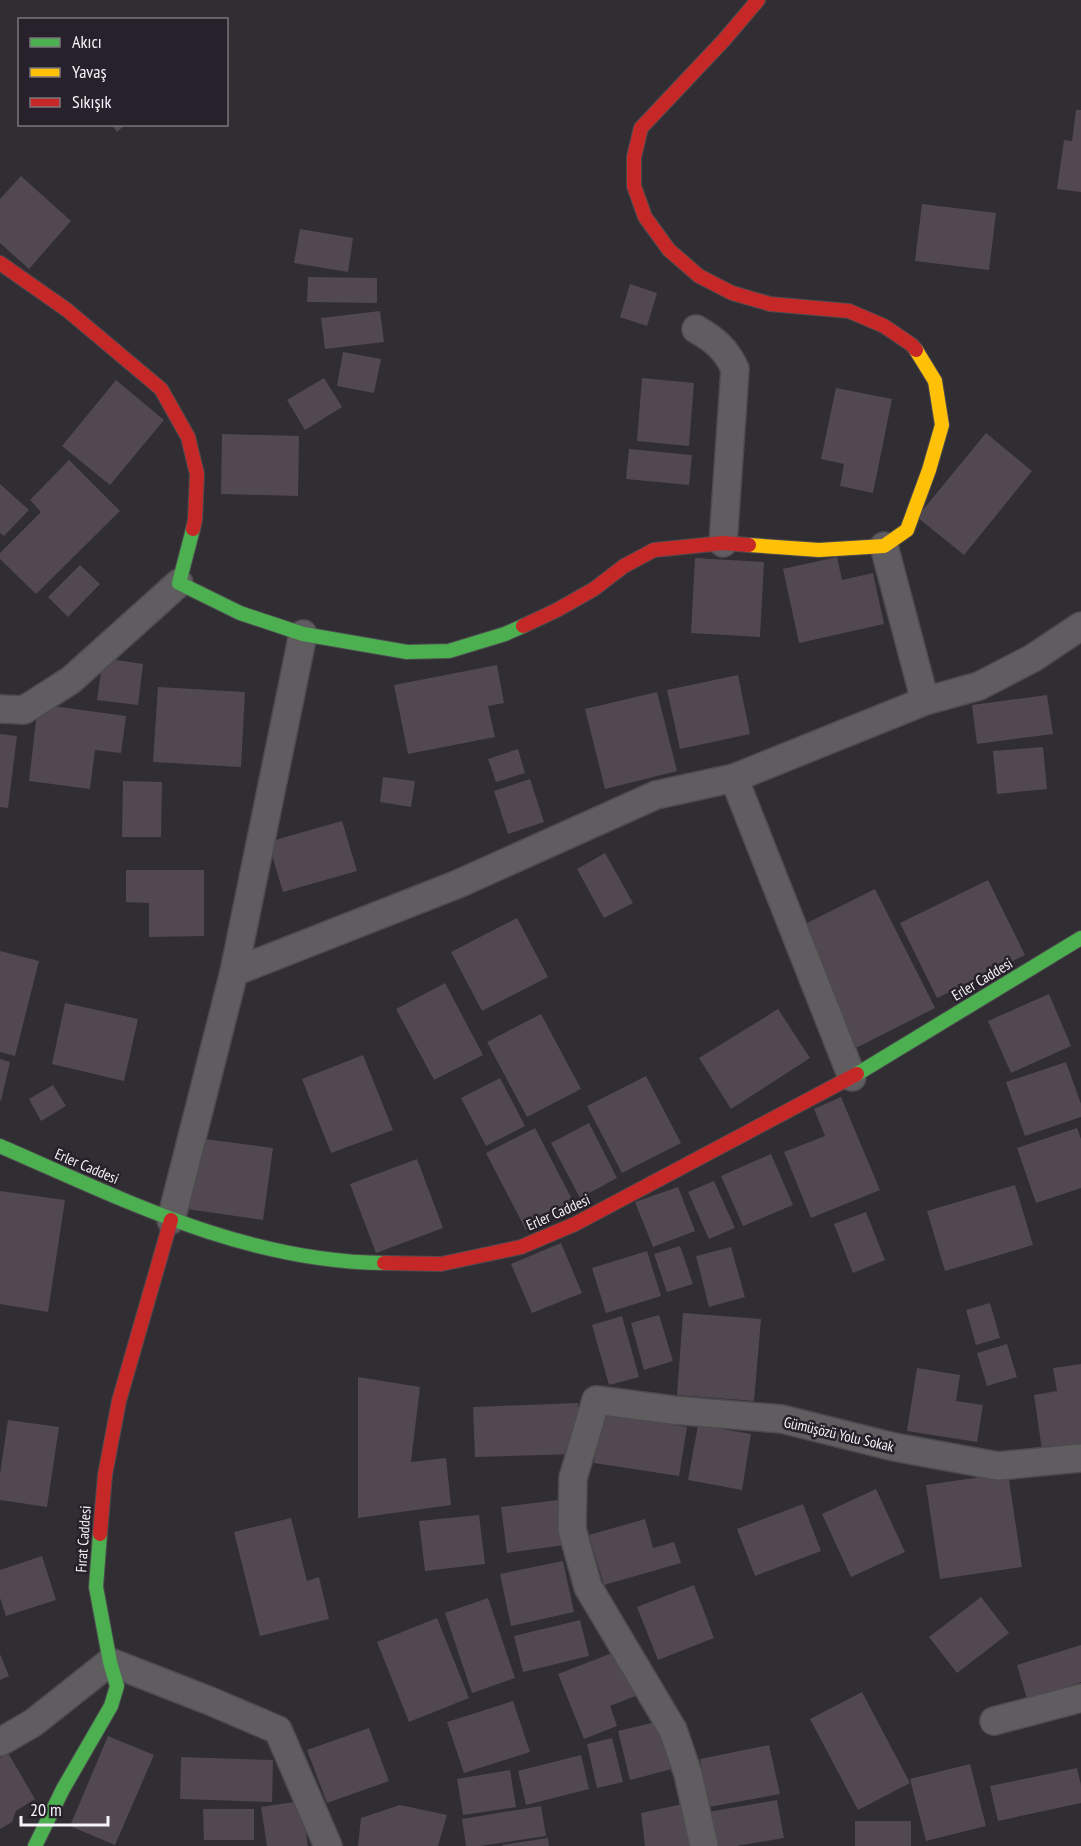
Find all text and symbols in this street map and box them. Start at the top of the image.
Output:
legend [18,18,228,126]
text: Akıcı [72,30,102,53]
text: Yavaş [72,60,107,83]
text: Sıkışık [72,90,111,113]
street label: Erler Caddesi [948,953,1016,1005]
street label: Erler Caddesi [52,1144,122,1188]
street label: Erler Caddesi [523,1190,593,1234]
street label: Gümüşözü Yolu Sokak [782,1412,896,1456]
street label: Fırat Caddesi [71,1505,95,1573]
scale bar [21,1789,108,1827]
text: 20 m [30,1798,62,1821]

